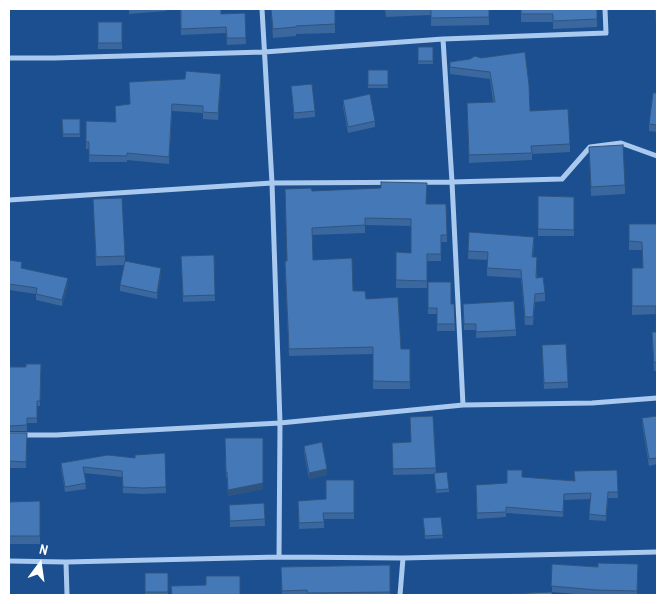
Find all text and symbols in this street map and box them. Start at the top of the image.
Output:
north arrow [15,539,65,589]
text: N [37,540,50,559]

